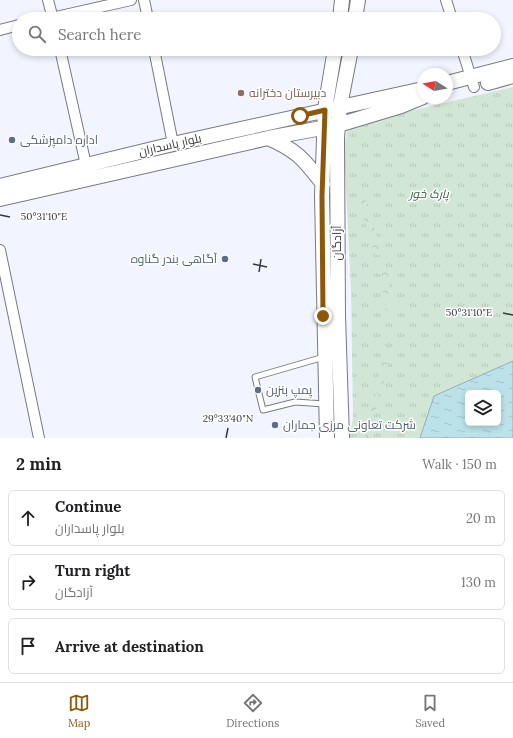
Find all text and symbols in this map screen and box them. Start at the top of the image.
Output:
search box [12,12,501,56]
icon: search [26,23,48,45]
text: Search here [58,25,141,44]
north arrow [417,68,453,104]
place label: دبیرستان دخترانه [249,85,326,100]
marker: دبیرستان دخترانه [236,88,246,98]
route start [291,107,309,125]
street label: بلوار پاسداران [137,130,203,161]
place label: اداره دامپزشکی [20,132,98,149]
marker: اداره دامپزشکی [7,135,17,145]
park label: پارک خور [407,186,449,202]
text: 50°31'10"E [21,210,67,223]
street label: آزادگان [329,225,344,261]
place label: آگاهی بندر گناوه [131,251,218,266]
marker: آگاهی بندر گناوه [220,254,230,264]
text: 50°31'10"E [446,306,492,319]
route end [314,307,332,325]
place label: پمپ بنزین [266,382,313,399]
marker: پمپ بنزین [253,385,263,395]
map controls [465,390,501,426]
button: layers [465,390,501,426]
text: 29°33'40"N [203,412,254,425]
place label: شرکت تعاونی مرزی جماران [283,417,416,432]
marker: شرکت تعاونی مرزی جماران [270,420,280,430]
text: 2 min [16,453,62,475]
text: Walk · 150 m [422,456,497,473]
text: Continue [55,497,121,516]
icon: ahead [17,507,39,529]
text: 20 m [466,510,496,527]
text: بلوار پاسداران [55,520,124,537]
text: Turn right [55,561,131,580]
icon: right [17,571,39,593]
text: 130 m [461,574,496,591]
text: آزادگان [55,584,93,601]
icon: arrive [17,635,39,657]
text: Arrive at destination [55,637,204,656]
tab: Map [68,692,90,730]
tab: Directions [226,692,279,730]
tab: Saved [415,692,445,730]

